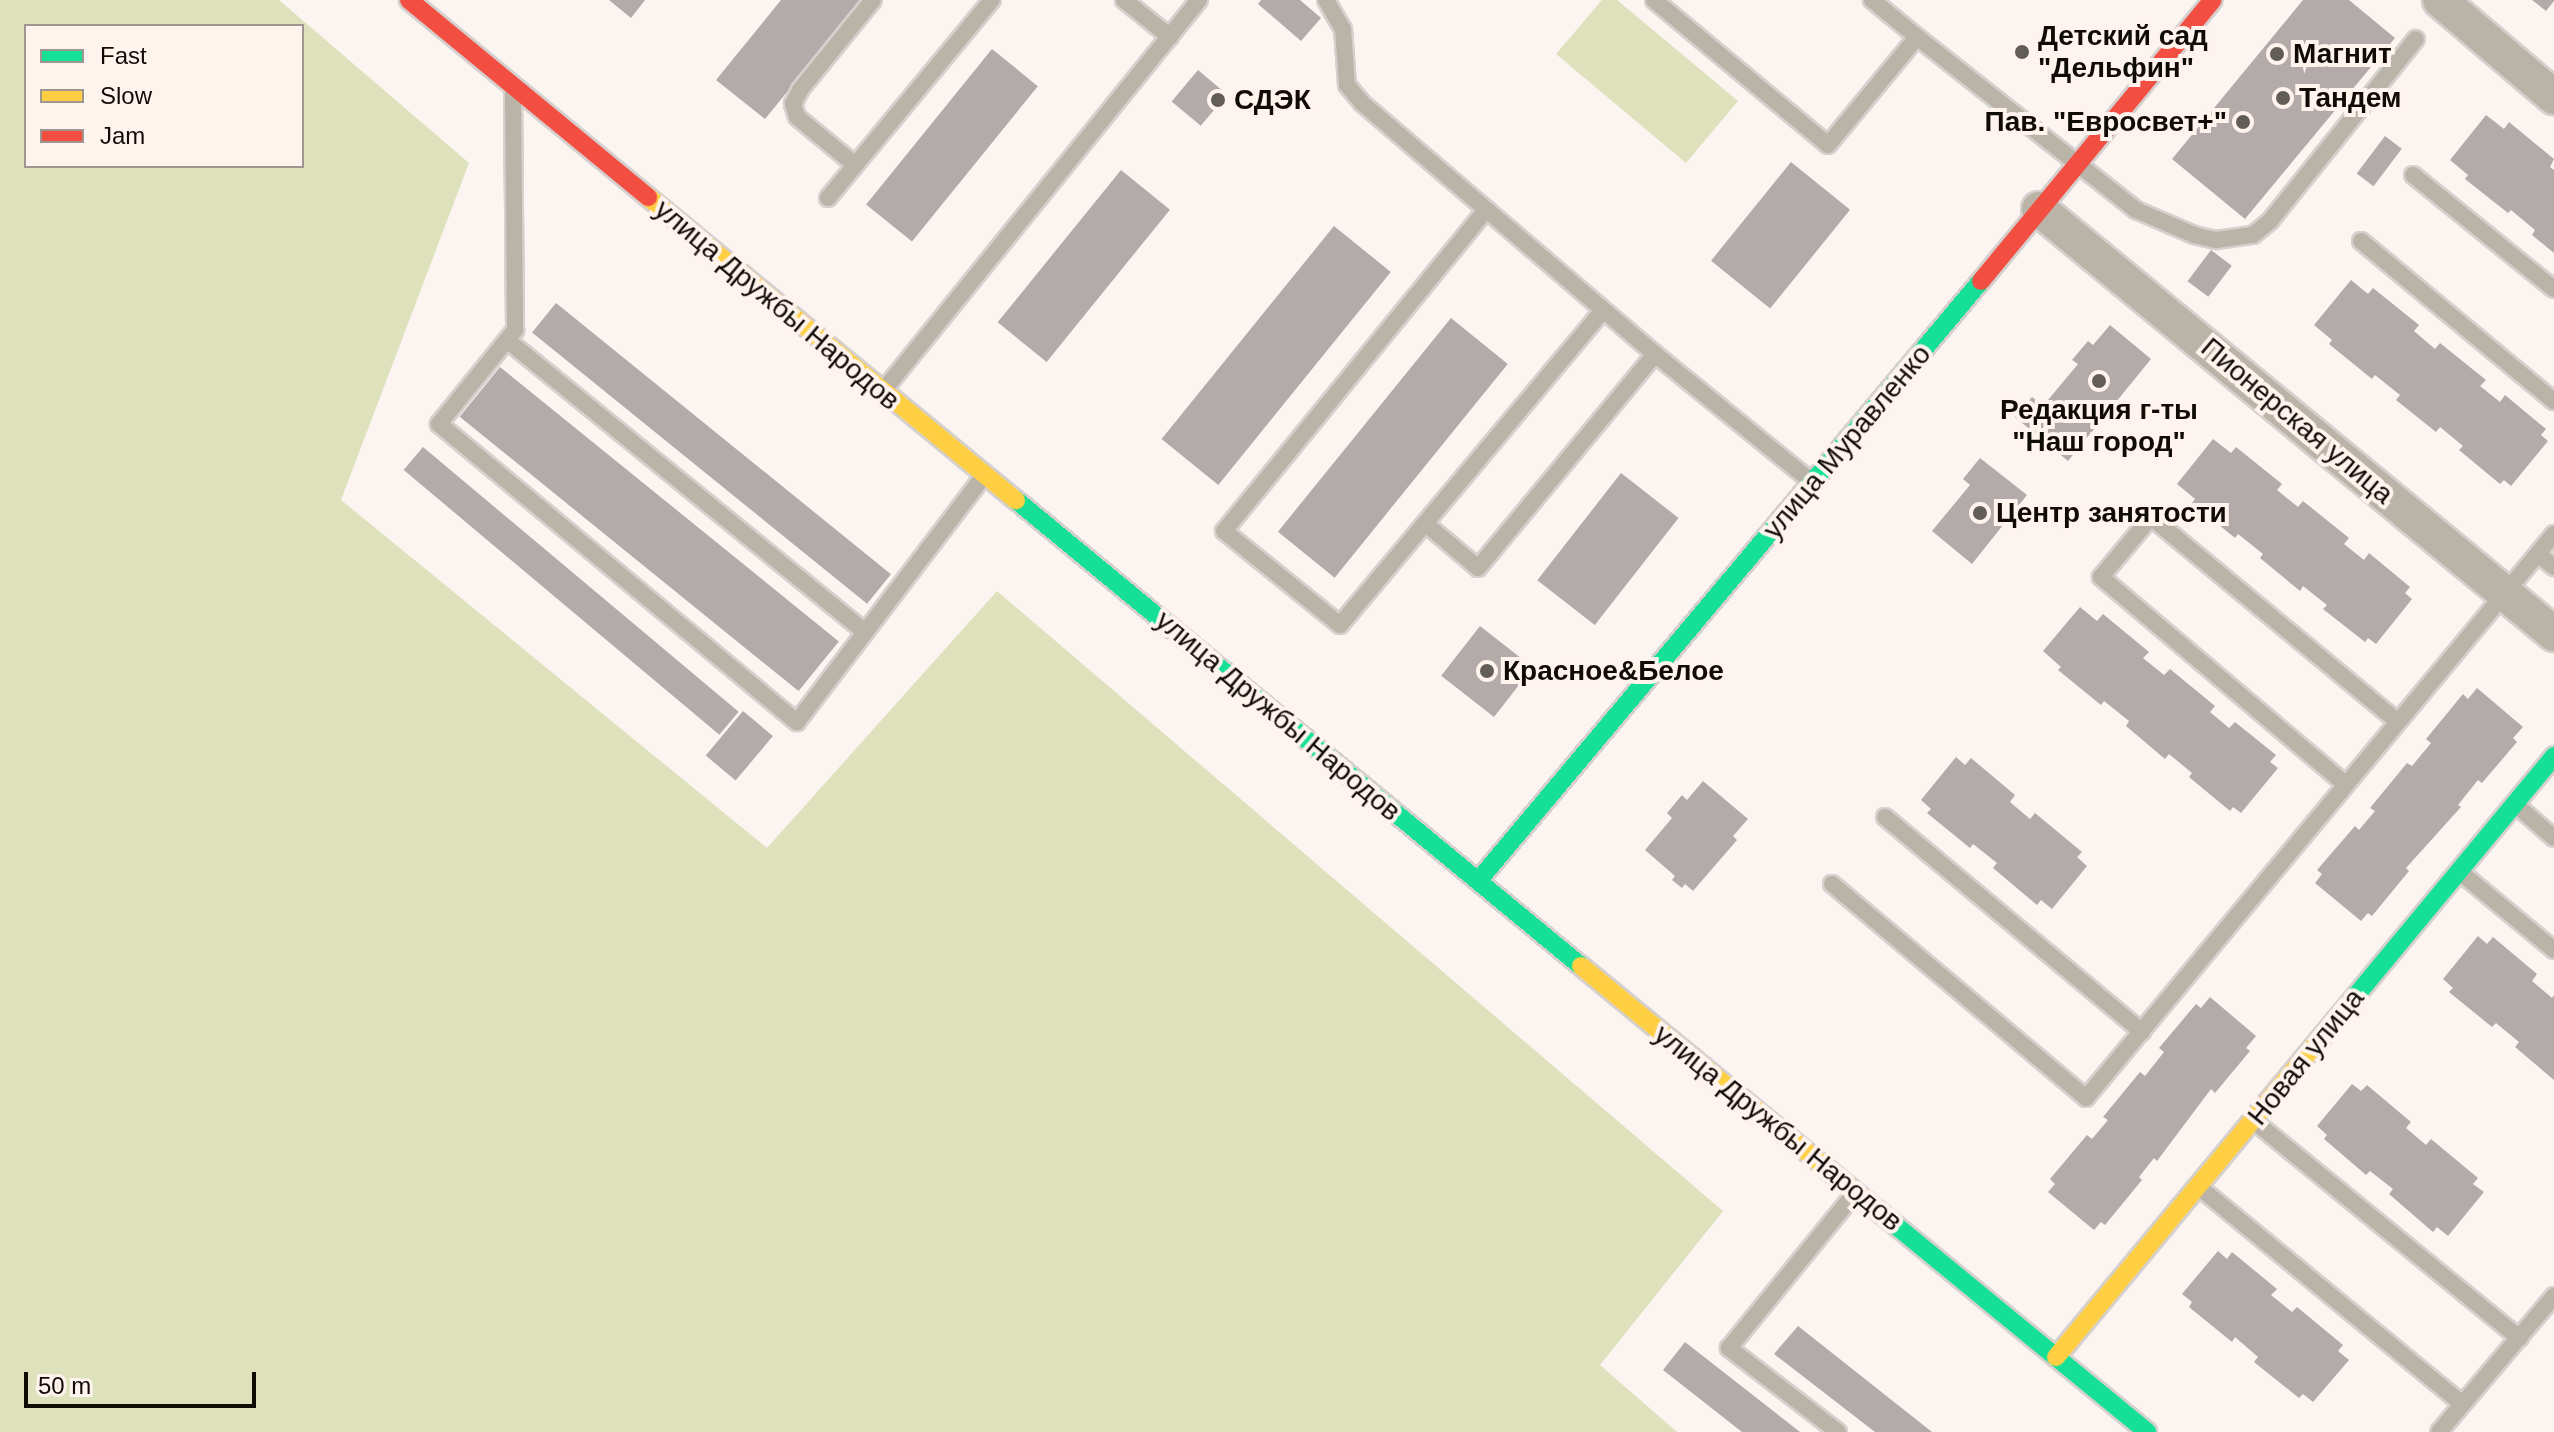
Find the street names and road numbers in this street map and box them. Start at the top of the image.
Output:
street label: улица Дружбы Народов [648,193,906,417]
street label: Пионерская улица [2194,331,2400,511]
street label: улица Муравленко [1756,338,1938,546]
street label: улица Дружбы Народов [1149,604,1407,828]
street label: Новая улица [2241,982,2371,1132]
street label: улица Дружбы Народов [1647,1018,1909,1238]

